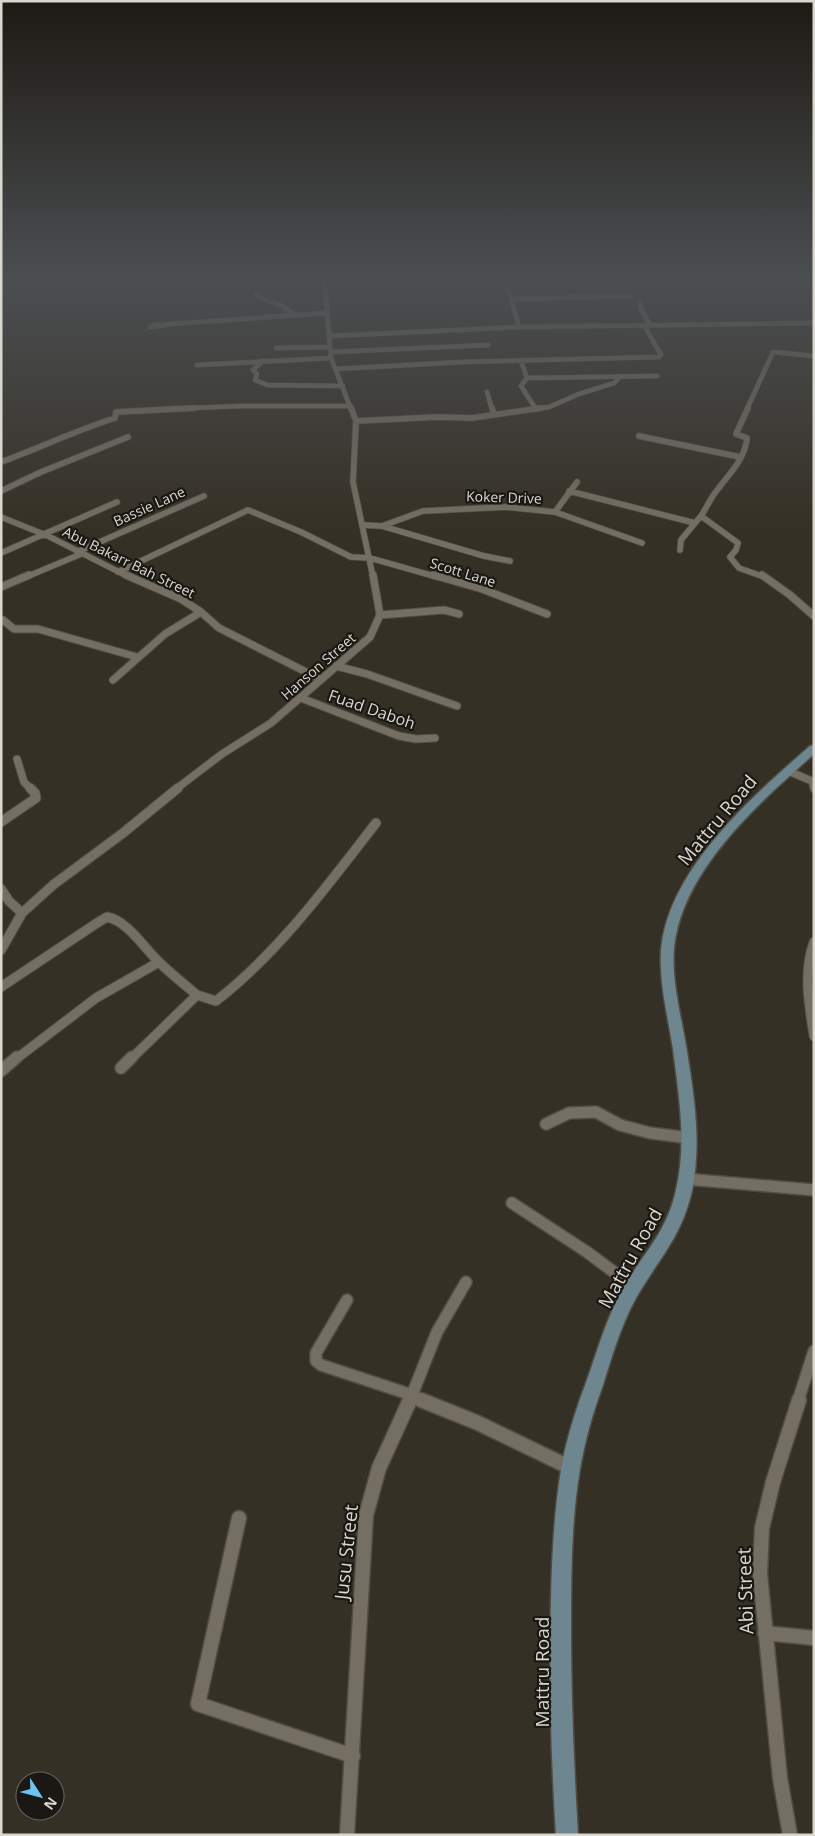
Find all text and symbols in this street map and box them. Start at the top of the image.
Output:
street label: Bassie Lane [110,482,188,530]
street label: Koker Drive [466,486,542,508]
street label: Abu Bakarr Bah Street [60,522,198,602]
street label: Scott Lane [428,553,498,591]
street label: Hanson Street [277,628,359,704]
street label: Fuad Daboh [326,684,418,734]
street label: Mattru Road [671,769,763,871]
street label: Mattru Road [592,1203,668,1313]
street label: Jusu Street [328,1503,364,1603]
street label: Abi Street [730,1547,760,1635]
street label: Mattru Road [529,1617,555,1727]
north arrow [15,1771,65,1821]
text: N [40,1794,62,1814]

